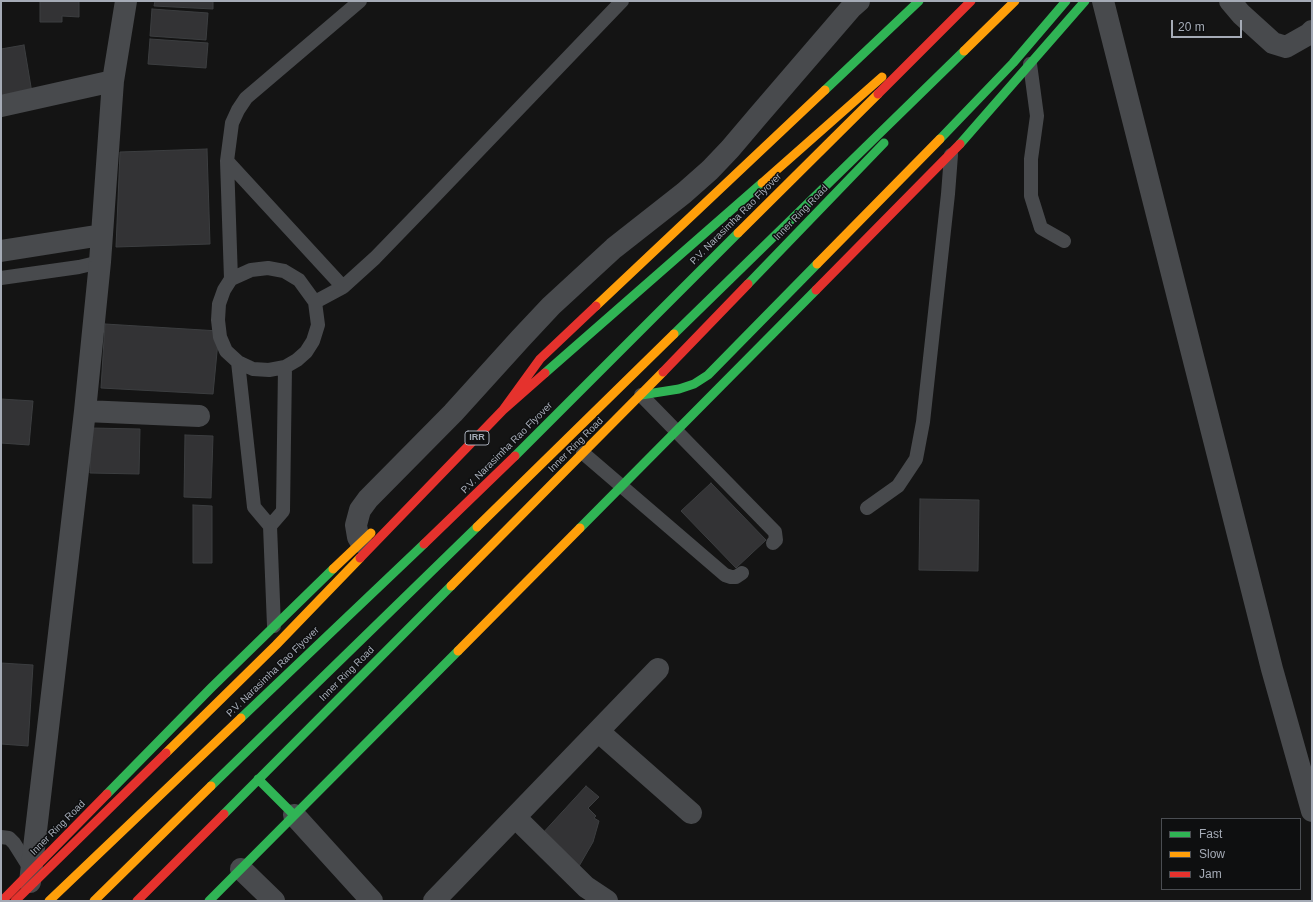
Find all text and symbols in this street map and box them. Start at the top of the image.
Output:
scale bar [1173,12,1244,38]
text: 20 m [1178,20,1205,34]
street label: P.V. Narasimha Rao Flyover [688,171,784,267]
street label: Inner Ring Road [771,183,831,243]
street label: P.V. Narasimha Rao Flyover [459,400,555,496]
street label: Inner Ring Road [546,415,606,475]
road number: IRR [465,431,489,445]
street label: P.V. Narasimha Rao Flyover [224,624,322,720]
street label: Inner Ring Road [317,644,377,704]
street label: Inner Ring Road [28,798,88,858]
legend [1161,818,1301,890]
text: Fast [1199,827,1222,841]
text: Slow [1199,847,1225,861]
text: Jam [1199,867,1222,881]

